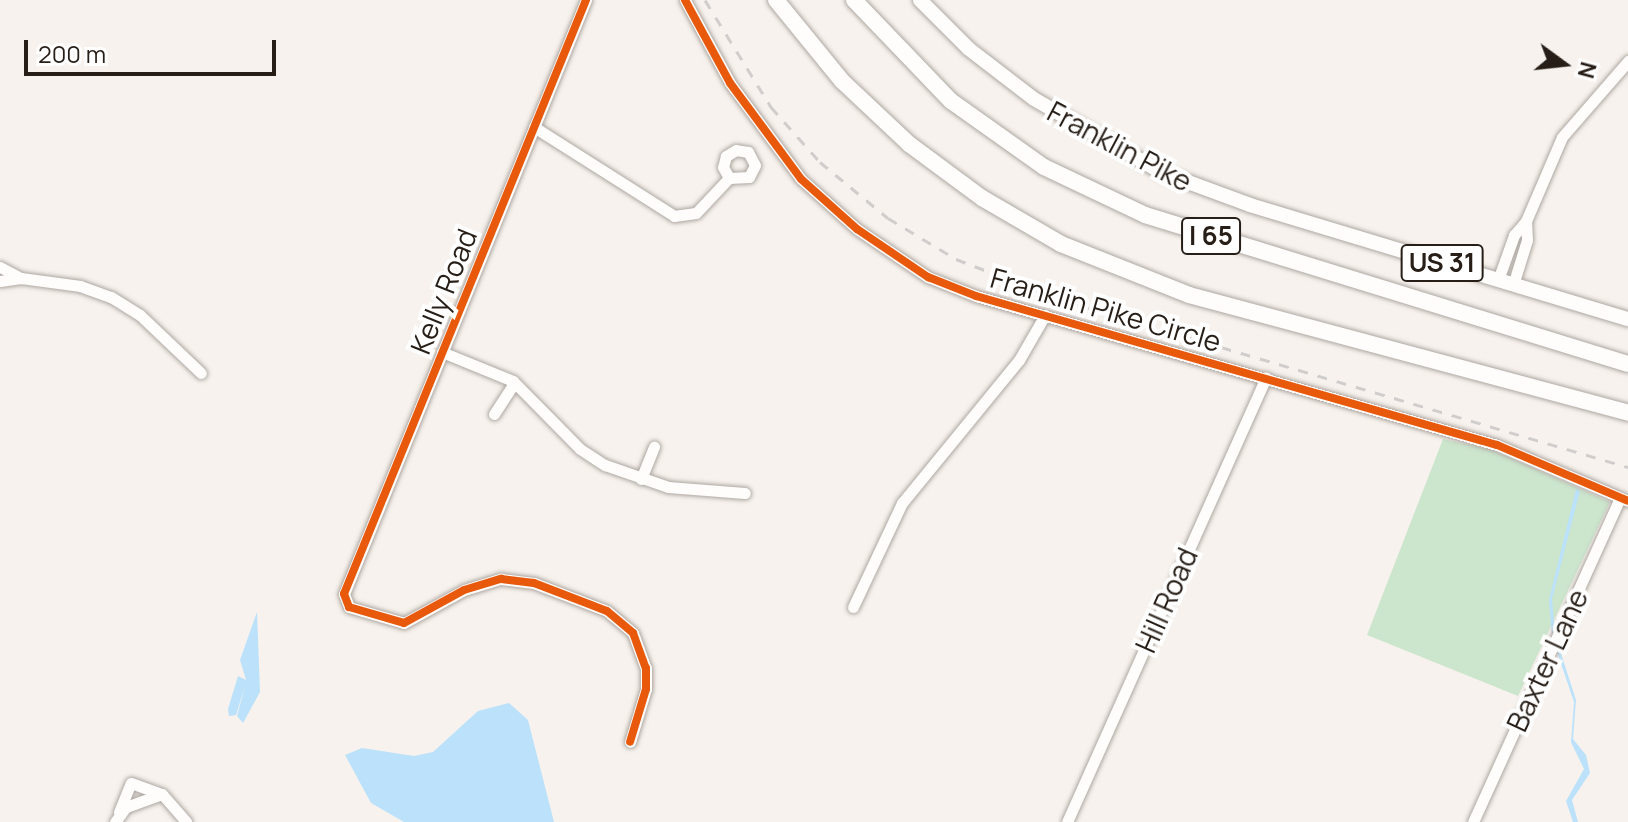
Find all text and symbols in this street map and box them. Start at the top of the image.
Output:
scale bar [28,24,280,74]
north arrow [1524,24,1604,104]
text: 200 m [38,37,106,70]
text: N [1571,59,1604,82]
street label: Franklin Pike [1042,94,1198,198]
road number: I 65 [1181,214,1241,258]
street label: Kelly Road [403,224,483,358]
road number: US 31 [1400,241,1484,285]
street label: Franklin Pike Circle [987,260,1225,358]
street label: Hill Road [1128,543,1204,657]
street label: Baxter Lane [1499,584,1595,736]

